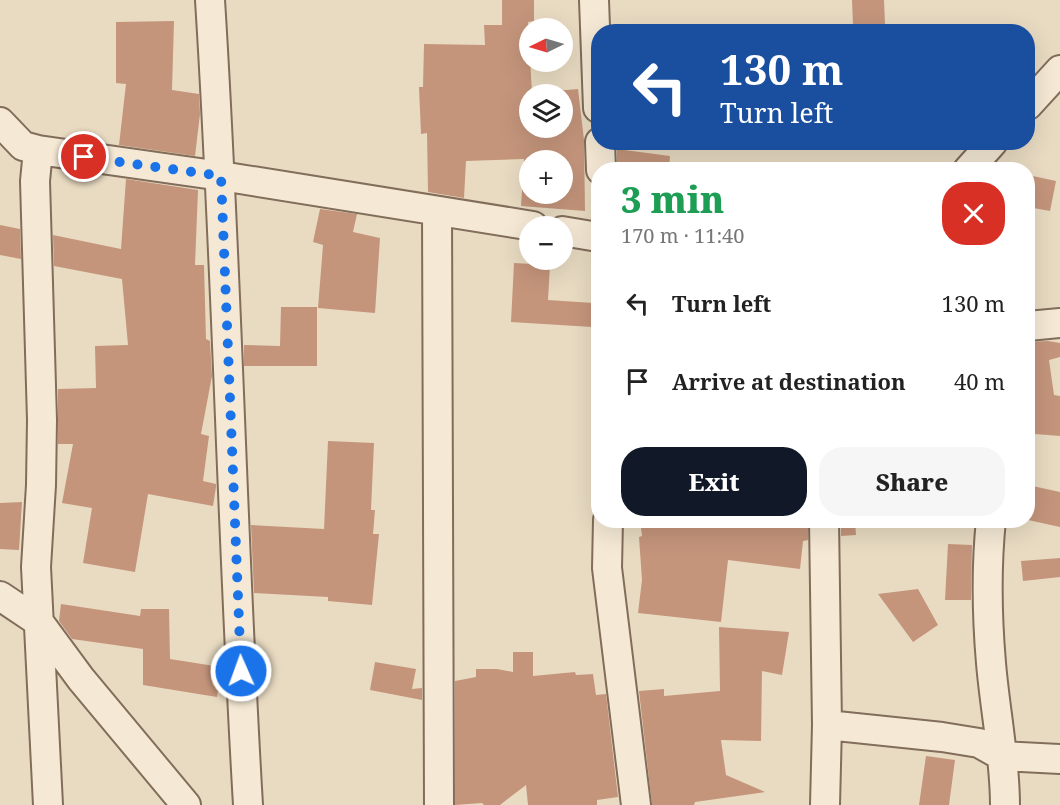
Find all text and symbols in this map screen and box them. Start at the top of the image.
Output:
north arrow [519,18,573,72]
map controls [519,18,573,270]
text: 130 m [720,40,844,97]
icon: left [621,48,699,126]
button: layers [519,84,573,138]
text: Turn left [720,94,833,131]
pin [58,131,109,182]
icon: arrive [67,140,100,173]
button: + [519,150,573,204]
text: 3 min [621,175,724,224]
button: close [942,182,1005,245]
button: − [519,216,573,270]
text: 170 m · 11:40 [621,222,744,249]
icon: left [621,287,654,320]
text: Turn left [672,288,771,318]
text: 130 m [942,288,1005,318]
icon: arrive [621,365,654,398]
text: Arrive at destination [672,366,906,396]
text: 40 m [954,366,1005,396]
button: Exit [621,447,807,516]
button: Share [819,447,1005,516]
position arrow [209,639,273,703]

